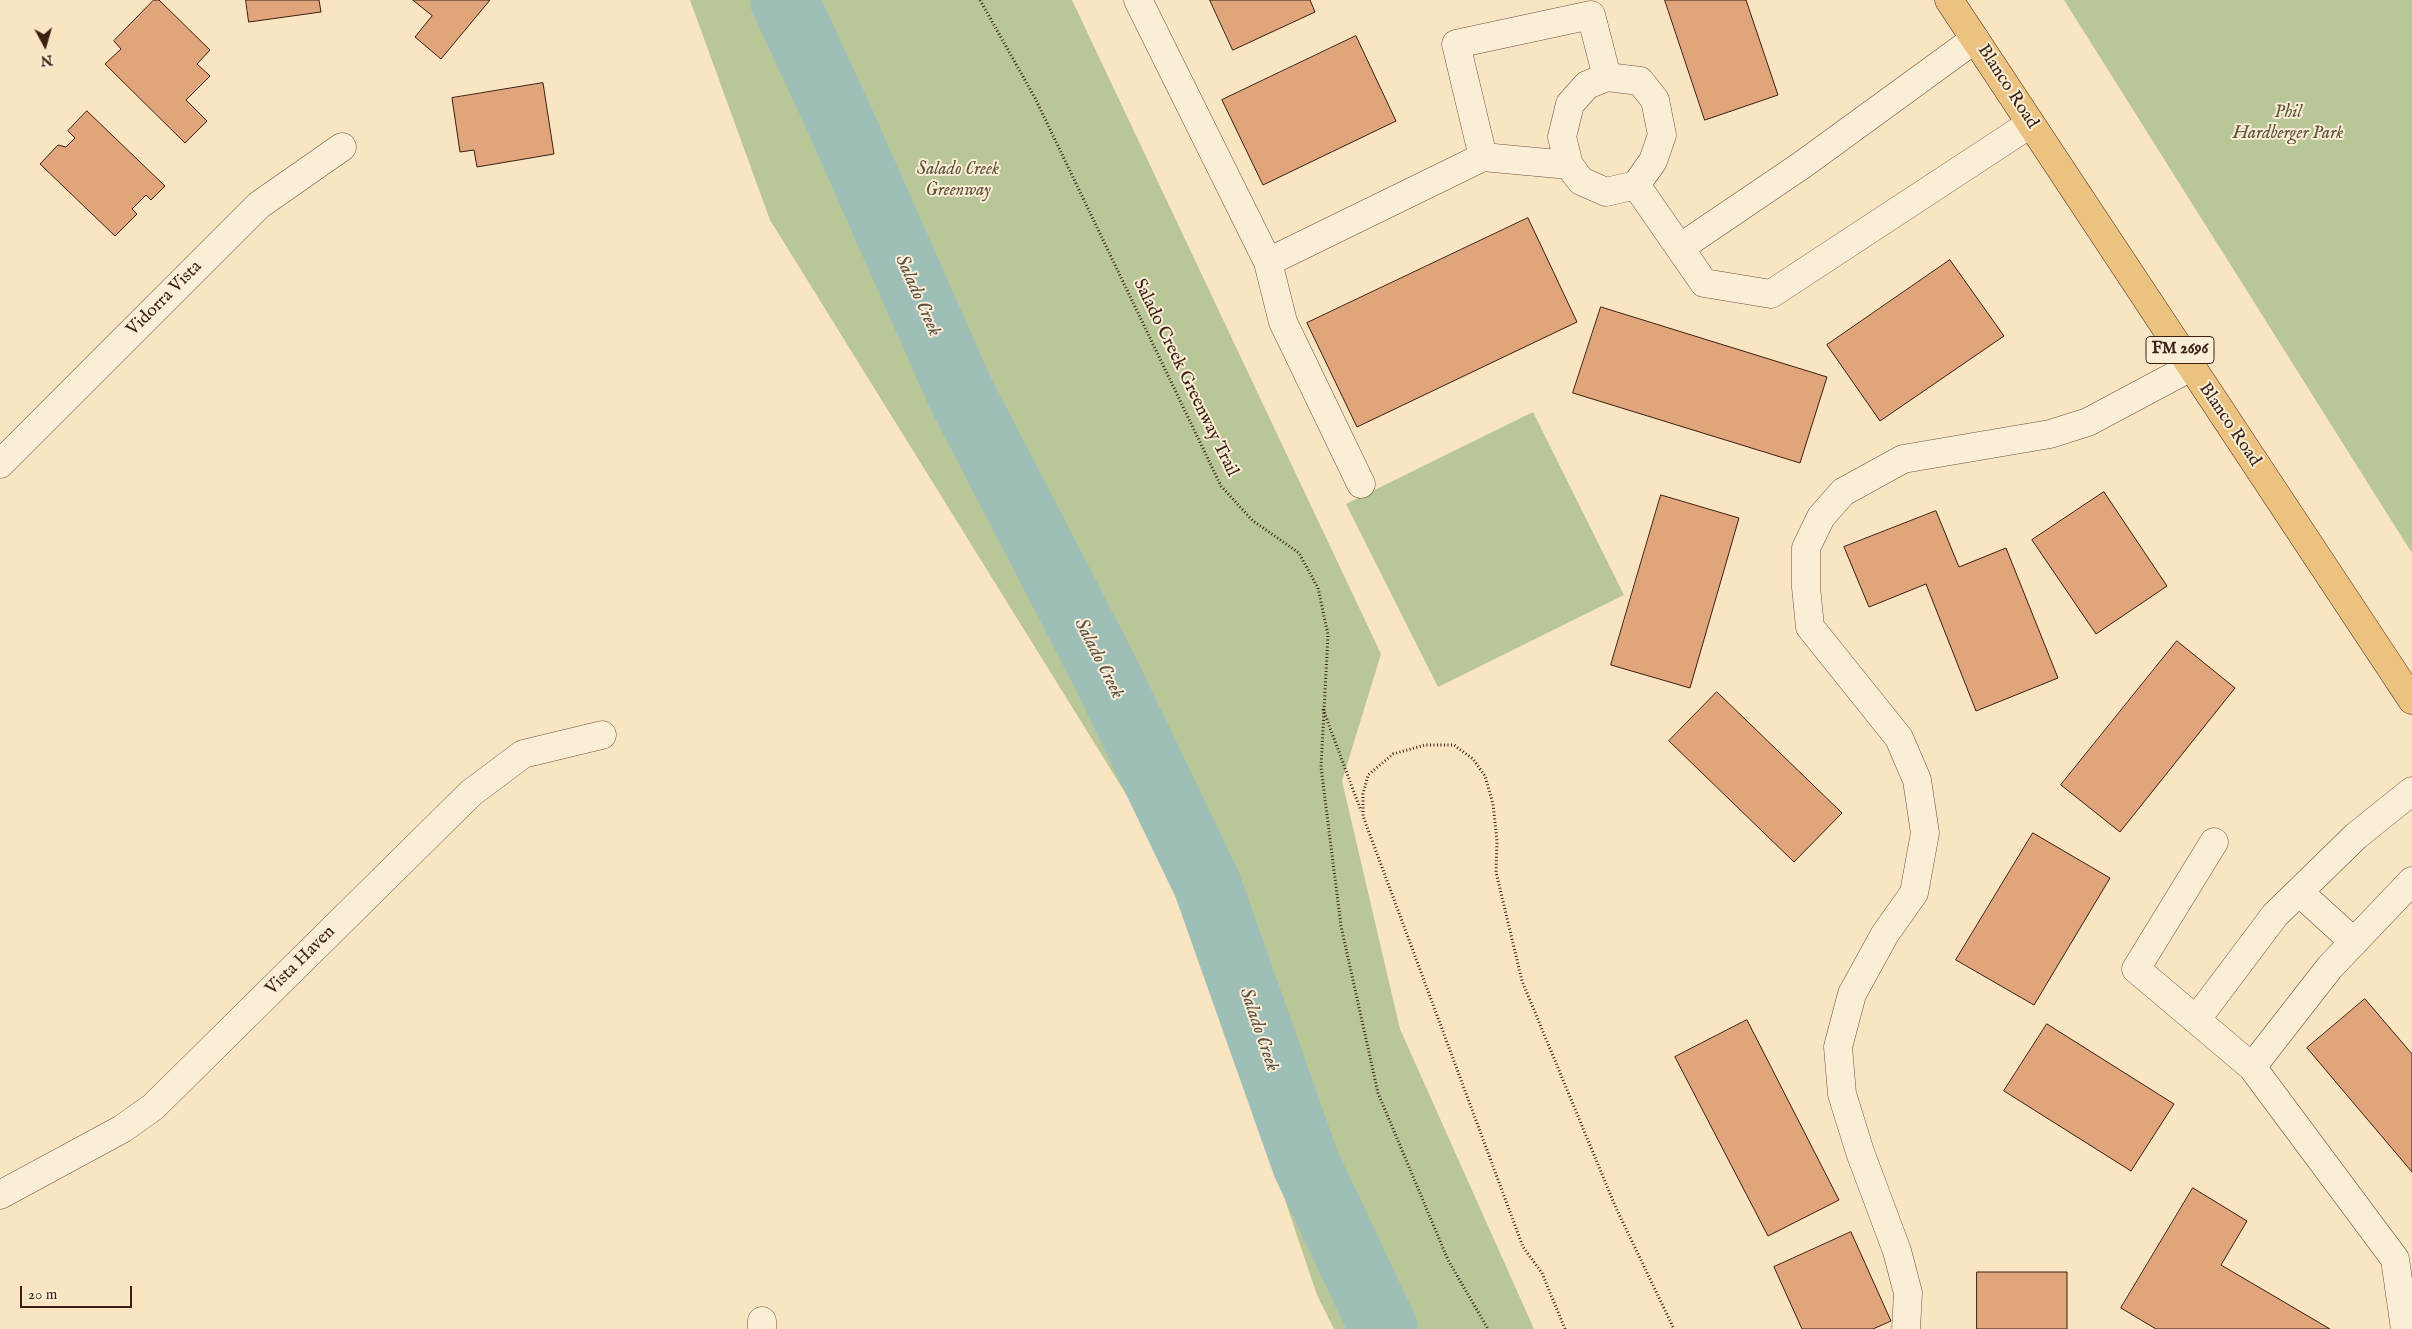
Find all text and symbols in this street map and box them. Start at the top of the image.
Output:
north arrow [20,20,70,70]
street label: Blanco Road [1972,41,2042,133]
text: N [40,50,54,70]
park label: Phil Hardberger Park [2233,102,2343,144]
park label: Salado Creek Greenway [917,159,999,202]
water label: Salado Creek [889,252,945,340]
street label: Vidorra Vista [123,257,207,341]
street label: Salado Creek Greenway Trail [1128,276,1242,480]
road number: FM 2696 [2146,336,2214,364]
street label: Blanco Road [2193,379,2265,471]
water label: Salado Creek [1068,615,1128,703]
street label: Vista Haven [262,922,340,1000]
water label: Salado Creek [1233,985,1283,1075]
scale bar [22,1276,135,1308]
text: 20 m [28,1285,57,1304]

